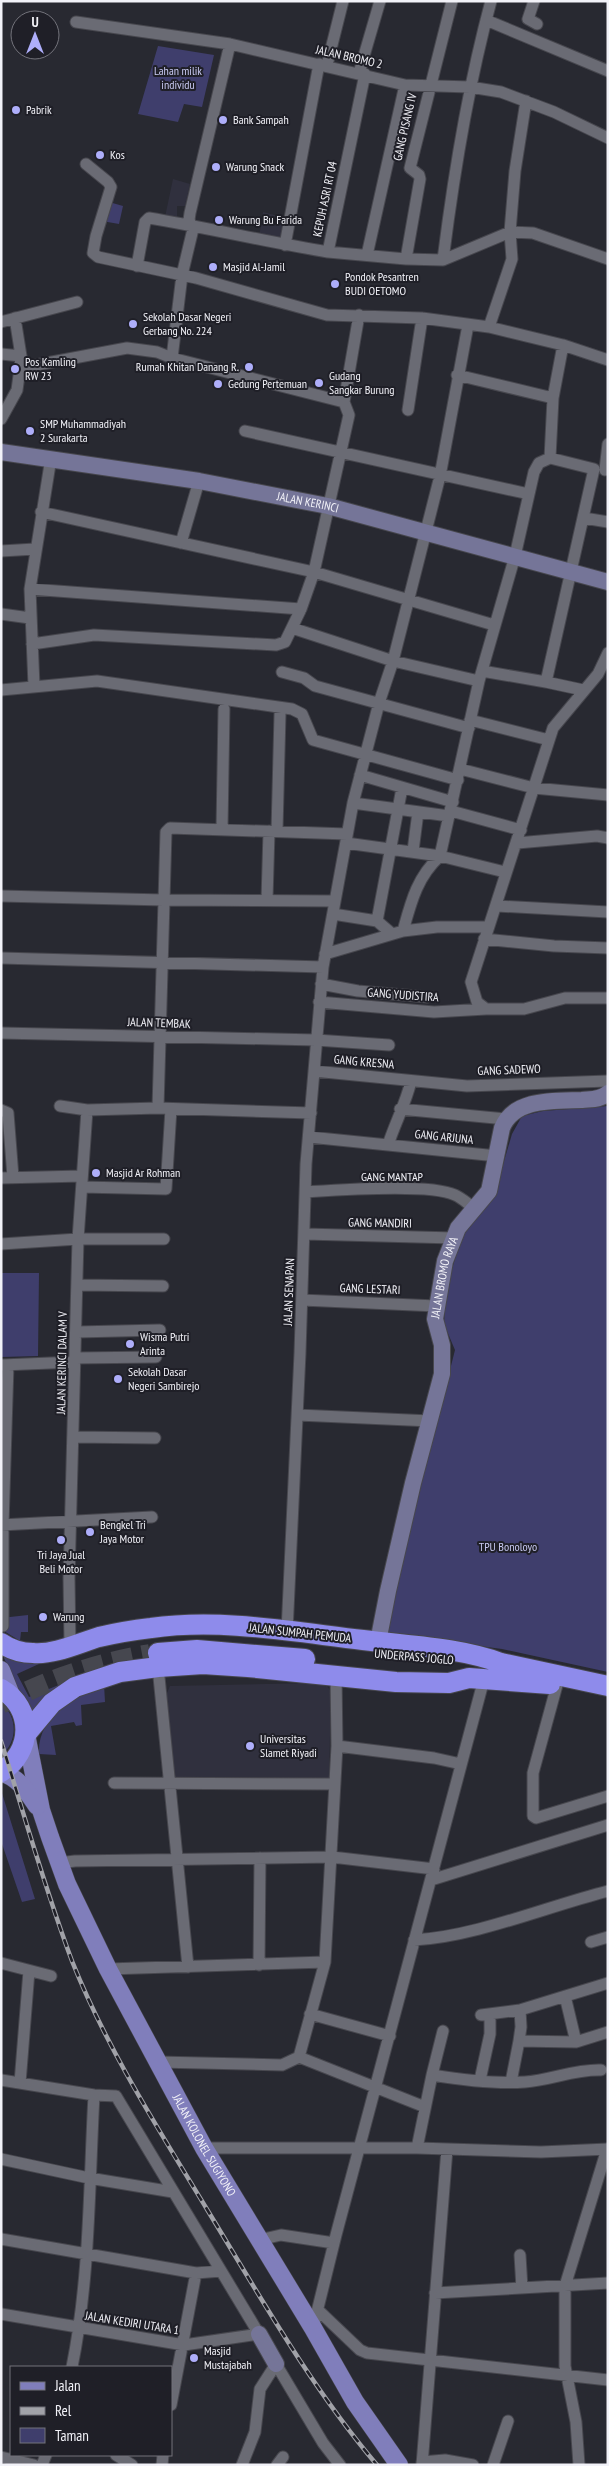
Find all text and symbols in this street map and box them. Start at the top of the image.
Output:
north arrow [10,10,60,60]
text: U [31,13,39,31]
street label: JALAN BROMO 2 [313,41,384,71]
park label: Lahan milik individu [154,63,202,92]
street label: GANG PISANG IV [389,91,420,162]
place label: Pabrik [26,102,52,117]
marker: Pabrik [10,104,22,116]
place label: Bank Sampah [233,112,289,127]
marker: Bank Sampah [217,114,229,126]
place label: Kos [110,147,125,162]
marker: Kos [94,149,106,161]
place label: Warung Snack [226,159,284,174]
street label: KEPUH ASRI RT 04 [309,159,340,238]
marker: Warung Snack [210,161,222,173]
place label: Warung Bu Farida [229,212,302,227]
marker: Warung Bu Farida [213,214,225,226]
place label: Masjid Al-Jamil [223,259,285,274]
marker: Masjid Al-Jamil [207,261,219,273]
place label: Pondok Pesantren BUDI OETOMO [345,269,419,298]
marker: Pondok Pesantren BUDI OETOMO [329,278,341,290]
place label: Sekolah Dasar Negeri Gerbang No. 224 [143,309,231,338]
marker: Sekolah Dasar Negeri Gerbang No. 224 [127,318,139,330]
place label: Pos Kamling RW 23 [25,354,76,383]
place label: Rumah Khitan Danang R. [136,359,239,374]
marker: Rumah Khitan Danang R. [243,361,255,373]
marker: Pos Kamling RW 23 [9,363,21,375]
place label: Gudang Sangkar Burung [329,368,395,397]
place label: Gedung Pertemuan [228,376,307,391]
marker: Gudang Sangkar Burung [313,377,325,389]
marker: Gedung Pertemuan [212,378,224,390]
place label: SMP Muhammadiyah 2 Surakarta [40,416,126,445]
marker: SMP Muhammadiyah 2 Surakarta [24,425,36,437]
street label: JALAN KERINCI [275,488,341,516]
street label: GANG YUDISTIRA [367,985,440,1004]
street label: JALAN TEMBAK [126,1014,191,1031]
street label: GANG KRESNA [333,1051,395,1072]
street label: GANG SADEWO [477,1061,541,1078]
street label: GANG ARJUNA [414,1126,474,1147]
place label: Masjid Ar Rohman [106,1165,180,1180]
marker: Masjid Ar Rohman [90,1167,102,1179]
street label: GANG MANTAP [361,1169,424,1184]
street label: GANG MANDIRI [348,1214,412,1231]
street label: JALAN BROMO RAYA [427,1234,461,1321]
street label: JALAN SENAPAN [280,1258,297,1327]
street label: GANG LESTARI [339,1280,401,1297]
street label: JALAN KERINCI DALAM V [53,1311,70,1416]
place label: Wisma Putri Arinta [140,1329,189,1358]
marker: Wisma Putri Arinta [124,1338,136,1350]
place label: Sekolah Dasar Negeri Sambirejo [128,1364,199,1393]
marker: Sekolah Dasar Negeri Sambirejo [112,1373,124,1385]
place label: Bengkel Tri Jaya Motor [99,1517,146,1546]
marker: Bengkel Tri Jaya Motor [84,1526,96,1538]
marker: Tri Jaya Jual Beli Motor [55,1534,67,1546]
park label: TPU Bonoloyo [479,1539,537,1554]
place label: Tri Jaya Jual Beli Motor [37,1547,85,1576]
place label: Warung [53,1609,84,1624]
marker: Warung [37,1611,49,1623]
street label: JALAN SUMPAH PEMUDA [247,1620,352,1645]
street label: UNDERPASS JOGLO [374,1646,455,1667]
place label: Universitas Slamet Riyadi [260,1731,317,1760]
marker: Universitas Slamet Riyadi [244,1740,256,1752]
street label: JALAN KOLONEL SUGIYONO [169,2091,240,2199]
street label: JALAN KEDIRI UTARA 1 [83,2308,180,2337]
place label: Masjid Mustajabah [204,2343,252,2372]
marker: Masjid Mustajabah [188,2352,200,2364]
legend [10,2366,172,2456]
text: Jalan [54,2376,81,2395]
text: Rel [55,2401,72,2420]
text: Taman [55,2426,89,2445]

